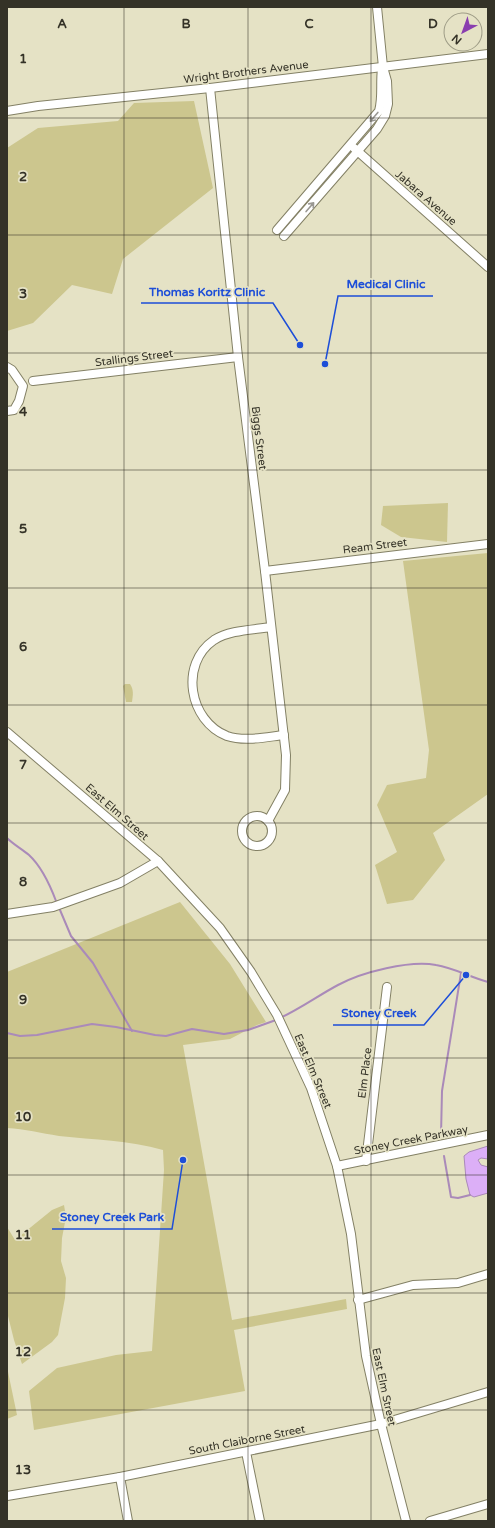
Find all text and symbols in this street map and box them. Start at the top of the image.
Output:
north arrow [443,12,483,52]
text: A [57,16,67,32]
text: B [181,16,191,32]
text: C [304,16,314,32]
text: D [428,16,438,32]
text: N [449,31,464,47]
text: 1 [19,51,27,67]
street label: Wright Brothers Avenue [183,58,309,86]
one-way arrow [369,112,378,122]
street label: Jabara Avenue [393,168,459,228]
text: 2 [19,169,27,185]
one-way arrow [305,202,314,212]
callout: Medical Clinic [338,272,433,296]
text: Medical Clinic [346,277,426,291]
callout: Thomas Koritz Clinic [141,279,273,303]
text: Thomas Koritz Clinic [148,285,266,299]
text: 3 [19,286,27,302]
street label: Stallings Street [94,347,174,369]
text: 4 [19,404,28,420]
street label: Biggs Street [249,406,269,470]
text: 5 [19,521,27,537]
street label: Ream Street [342,536,408,556]
text: 6 [19,639,27,655]
text: 7 [19,757,27,773]
street label: East Elm Street [83,781,151,843]
text: 8 [19,874,27,890]
text: 9 [19,992,27,1008]
callout: Stoney Creek [333,1001,424,1025]
text: Stoney Creek [341,1006,417,1021]
street label: East Elm Street [291,1032,335,1110]
street label: Elm Place [355,1047,375,1099]
text: 10 [15,1109,31,1125]
street label: Stoney Creek Parkway [353,1123,469,1157]
callout: Stoney Creek Park [52,1205,172,1229]
text: Stoney Creek Park [60,1210,164,1225]
text: 11 [15,1227,31,1243]
text: 12 [15,1344,31,1360]
street label: East Elm Street [369,1347,399,1427]
street label: South Claiborne Street [188,1422,306,1458]
text: 13 [15,1462,31,1478]

